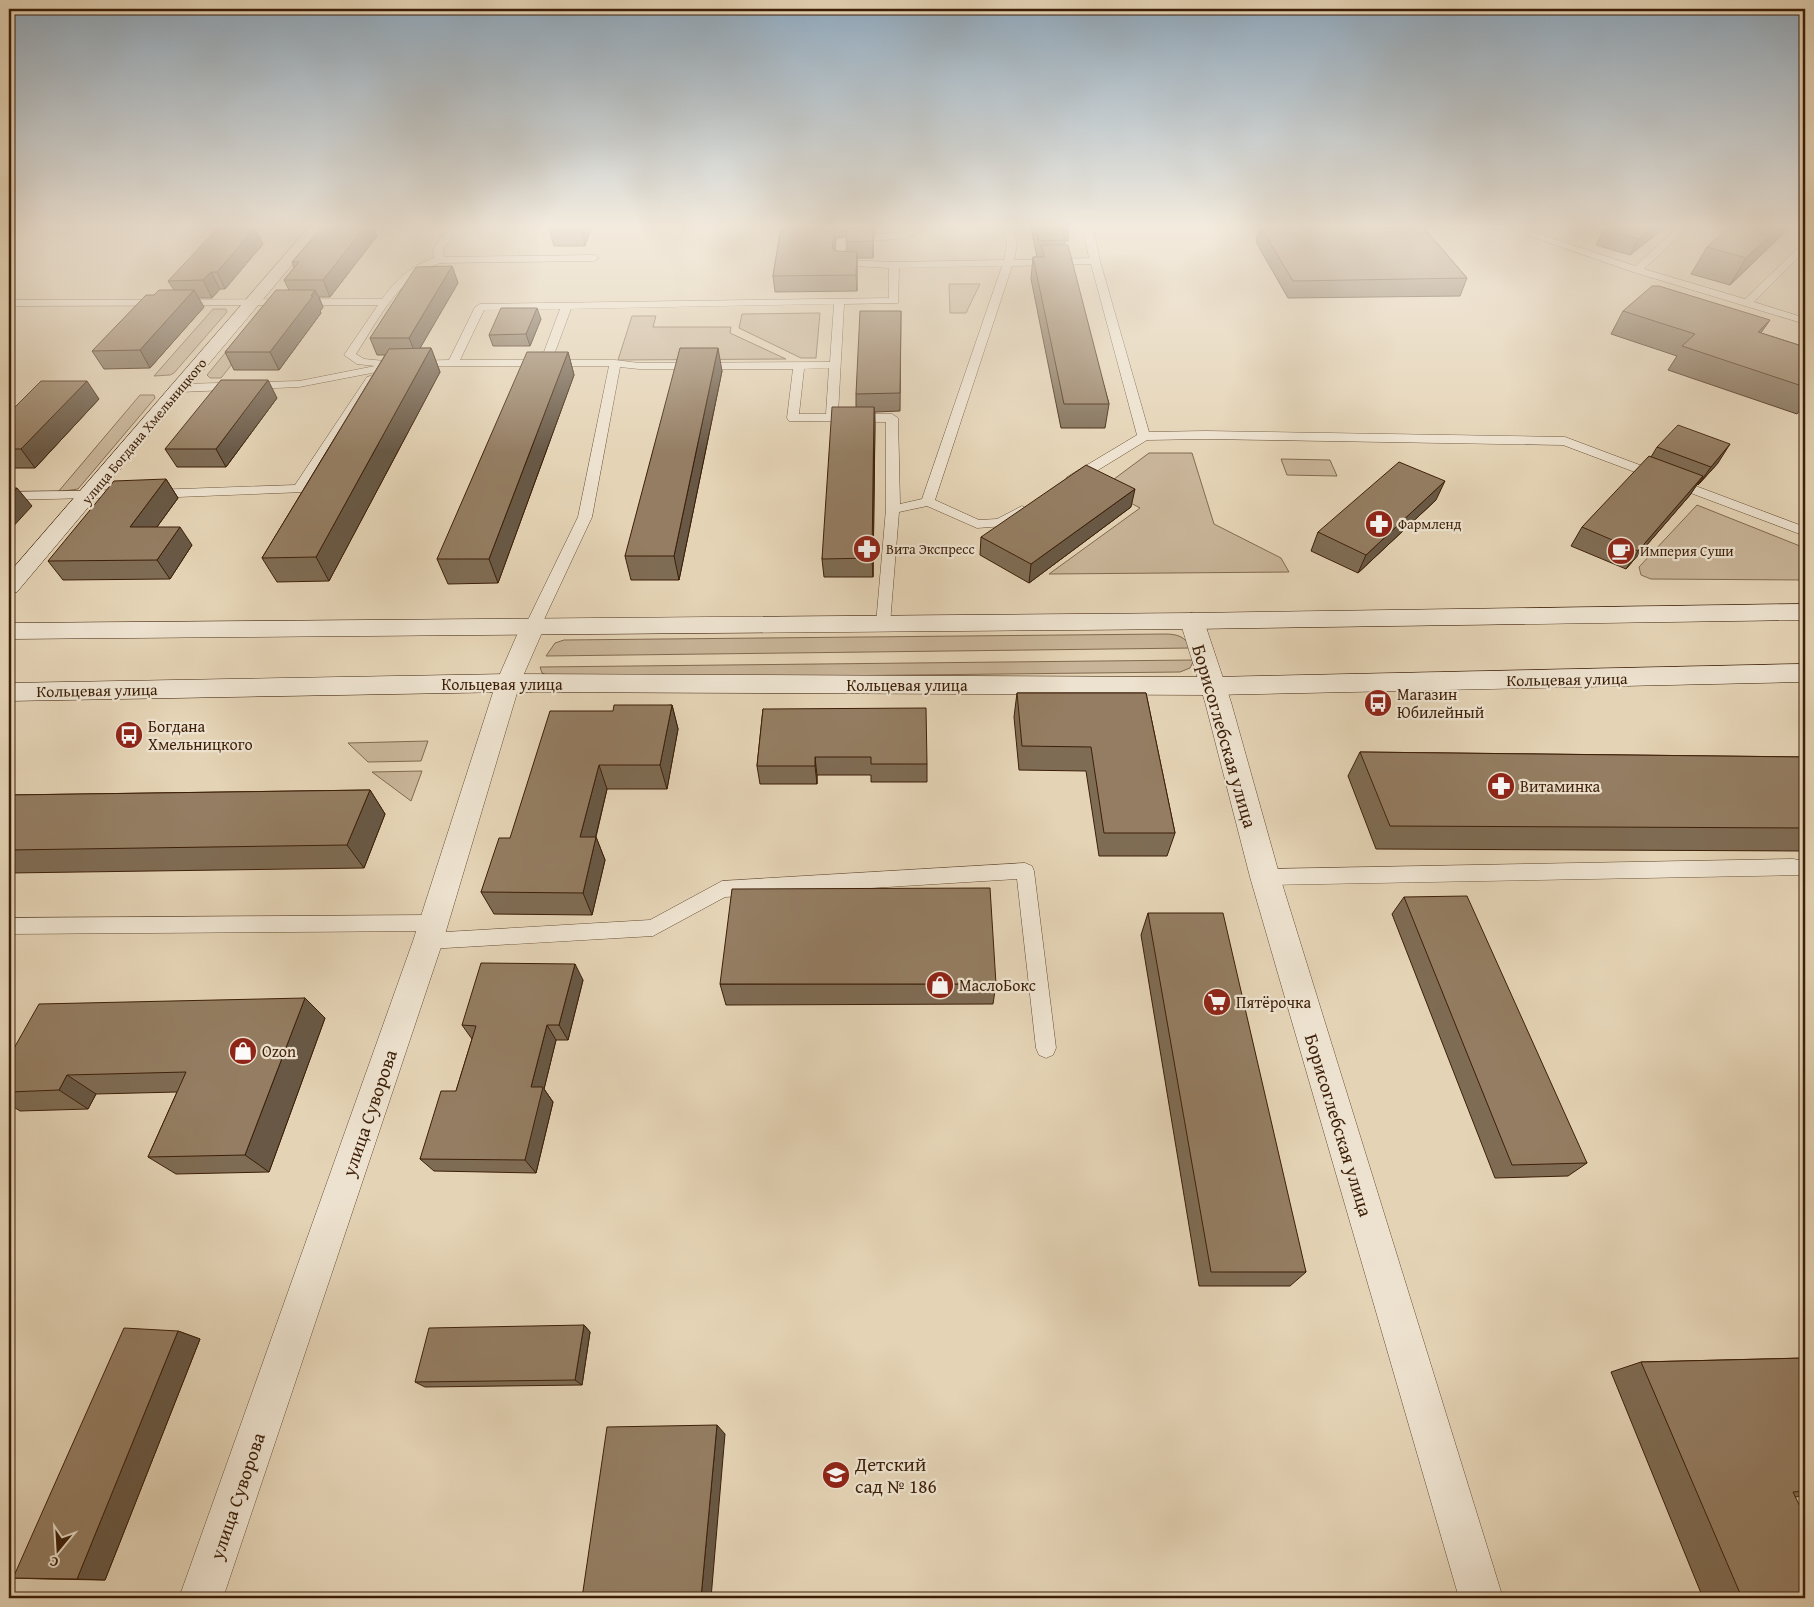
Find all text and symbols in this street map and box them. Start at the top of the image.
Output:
street label: улица Богдана Хмельницкого [76,354,211,509]
pharmacy icon: Фармленд [1364,509,1394,539]
place label: Фармленд [1398,514,1462,534]
pharmacy icon: Вита Экспресс [852,534,882,564]
cafe icon: Империя Суши [1606,536,1636,566]
place label: Вита Экспресс [886,539,975,559]
place label: Империя Суши [1640,541,1734,561]
street label: Борисоглебская улица [1185,641,1265,831]
street label: Кольцевая улица [1506,666,1628,692]
street label: Кольцевая улица [441,672,563,696]
street label: Кольцевая улица [846,673,968,697]
street label: Кольцевая улица [36,677,158,703]
place label: Магазин Юбилейный [1397,682,1485,724]
bus stop icon: Магазин Юбилейный [1363,688,1393,718]
place label: Богдана Хмельницкого [148,714,253,756]
bus stop icon: Богдана Хмельницкого [114,720,144,750]
pharmacy icon: Витаминка [1486,771,1516,801]
place label: Витаминка [1520,774,1601,798]
shop icon: МаслоБокс [925,970,955,1000]
place label: МаслоБокс [959,973,1036,997]
supermarket icon: Пятёрочка [1202,987,1232,1017]
place label: Пятёрочка [1236,990,1311,1014]
street label: Борисоглебская улица [1298,1030,1380,1220]
shop icon: Ozon [228,1036,258,1066]
place label: Ozon [262,1039,296,1063]
street label: улица Суворова [334,1046,404,1181]
street label: улица Суворова [202,1429,272,1564]
place label: Детский сад № 186 [854,1450,937,1500]
school or university icon: Детский сад № 186 [821,1460,851,1490]
north arrow [32,1524,82,1574]
text: С [47,1552,61,1573]

